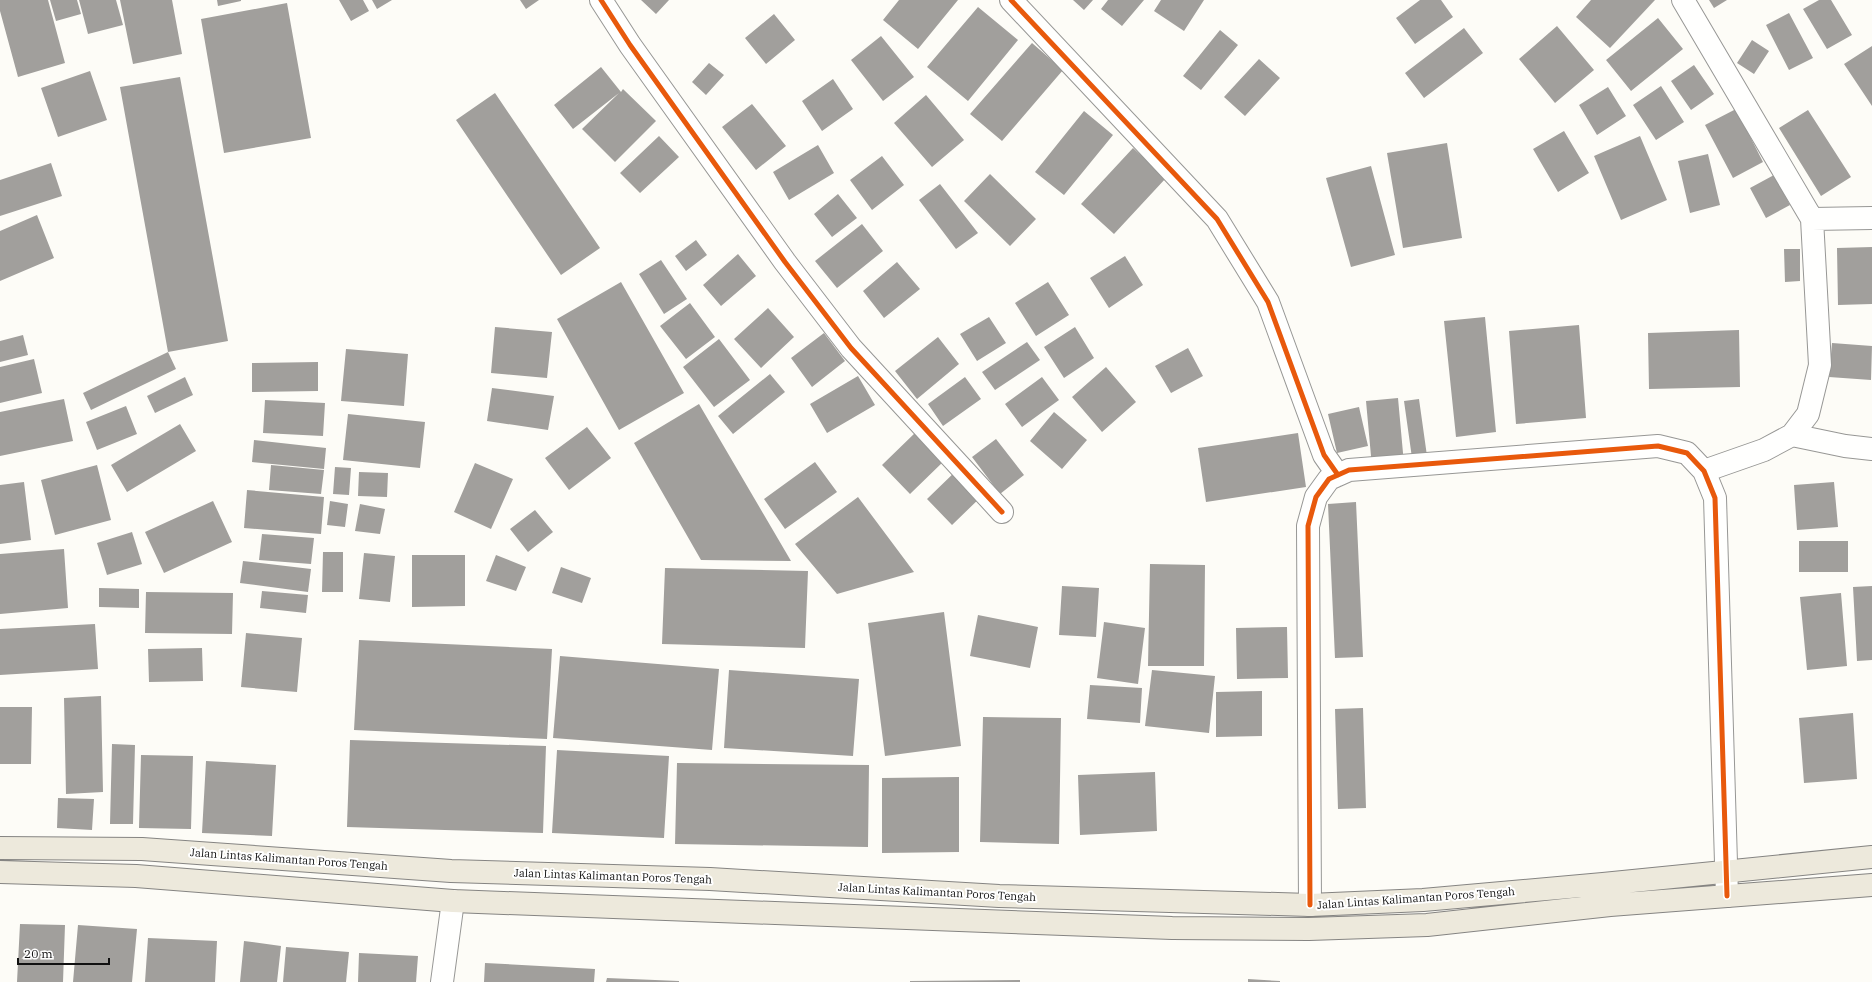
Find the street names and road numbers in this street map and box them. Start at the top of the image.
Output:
street label: Jalan Lintas Kalimantan Poros Tengah [190,845,389,873]
street label: Jalan Lintas Kalimantan Poros Tengah [514,866,712,886]
street label: Jalan Lintas Kalimantan Poros Tengah [838,880,1037,904]
street label: Jalan Lintas Kalimantan Poros Tengah [1317,884,1516,912]

